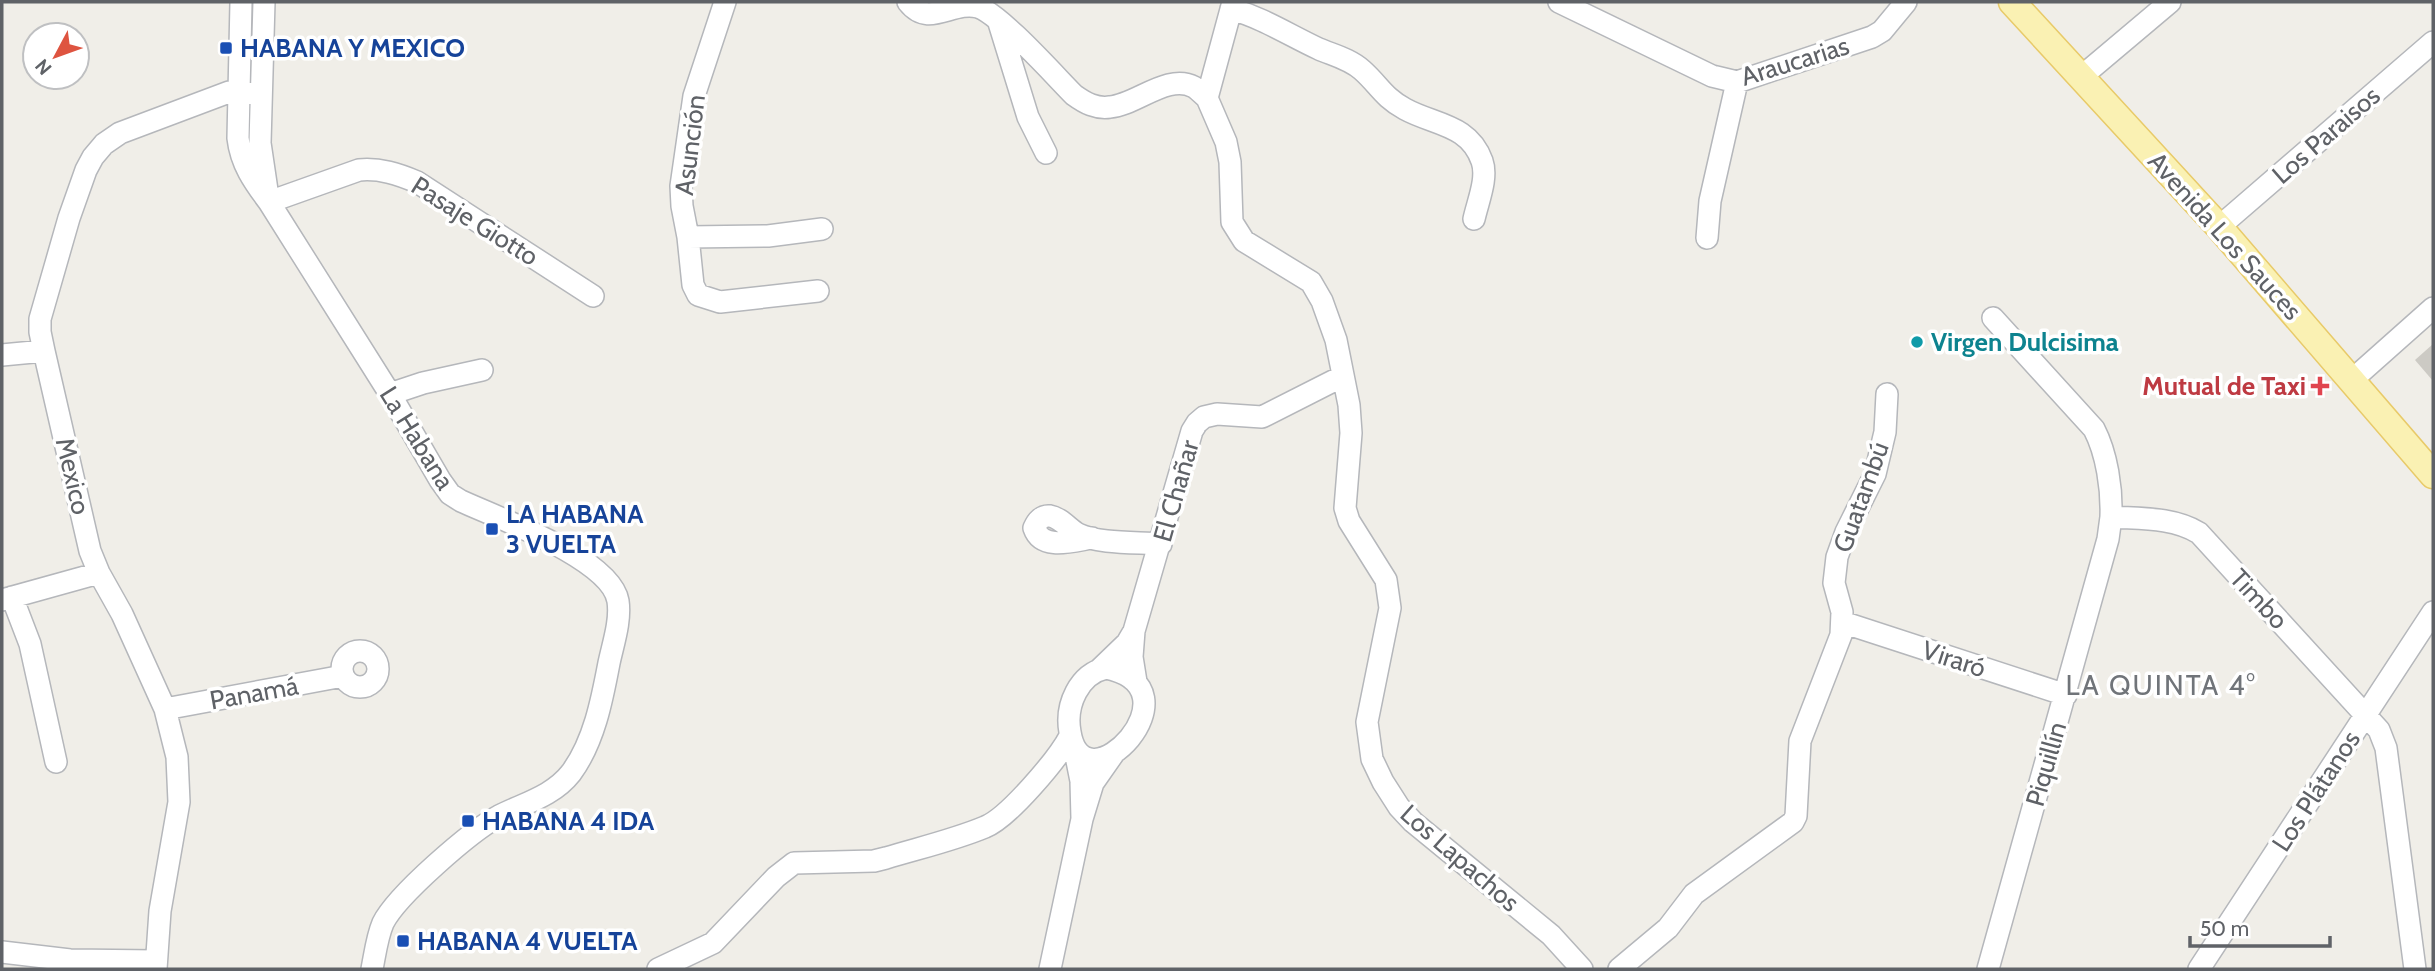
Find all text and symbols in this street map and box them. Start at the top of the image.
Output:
north arrow [21,21,91,91]
street label: Araucarias [1737,29,1853,93]
place label: HABANA Y MEXICO [240,32,465,64]
marker: HABANA Y MEXICO [218,40,234,56]
text: N [30,54,57,79]
street label: Los Paraisos [2265,79,2387,191]
street label: Asunción [668,93,712,197]
street label: Avenida Los Sauces [2141,146,2309,327]
street label: Pasaje Giotto [406,169,544,273]
place label: Virgen Dulcisima [1931,326,2119,358]
marker: Virgen Dulcisima [1909,334,1925,350]
place label: Mutual de Taxi [2142,370,2306,402]
marker: Mutual de Taxi [2312,378,2328,394]
street label: La Habana [373,380,462,496]
street label: Mexico [49,435,97,517]
street label: El Chañar [1146,436,1206,546]
street label: Guatambú [1826,437,1896,557]
place label: LA HABANA 3 VUELTA [506,498,644,560]
marker: LA HABANA 3 VUELTA [484,521,500,537]
street label: Timbo [2223,562,2295,636]
street label: Viraró [1918,634,1990,684]
district label: LA QUINTA 4° [2065,668,2257,702]
street label: Panamá [207,669,301,717]
street label: Piquillín [2019,718,2073,810]
street label: Los Plátanos [2265,724,2367,857]
street label: Los Lapachos [1394,798,1526,918]
place label: HABANA 4 IDA [482,805,655,837]
marker: HABANA 4 IDA [460,813,476,829]
scale bar [2190,904,2330,948]
text: 50 m [2200,916,2249,941]
place label: HABANA 4 VUELTA [417,925,638,957]
marker: HABANA 4 VUELTA [395,933,411,949]

